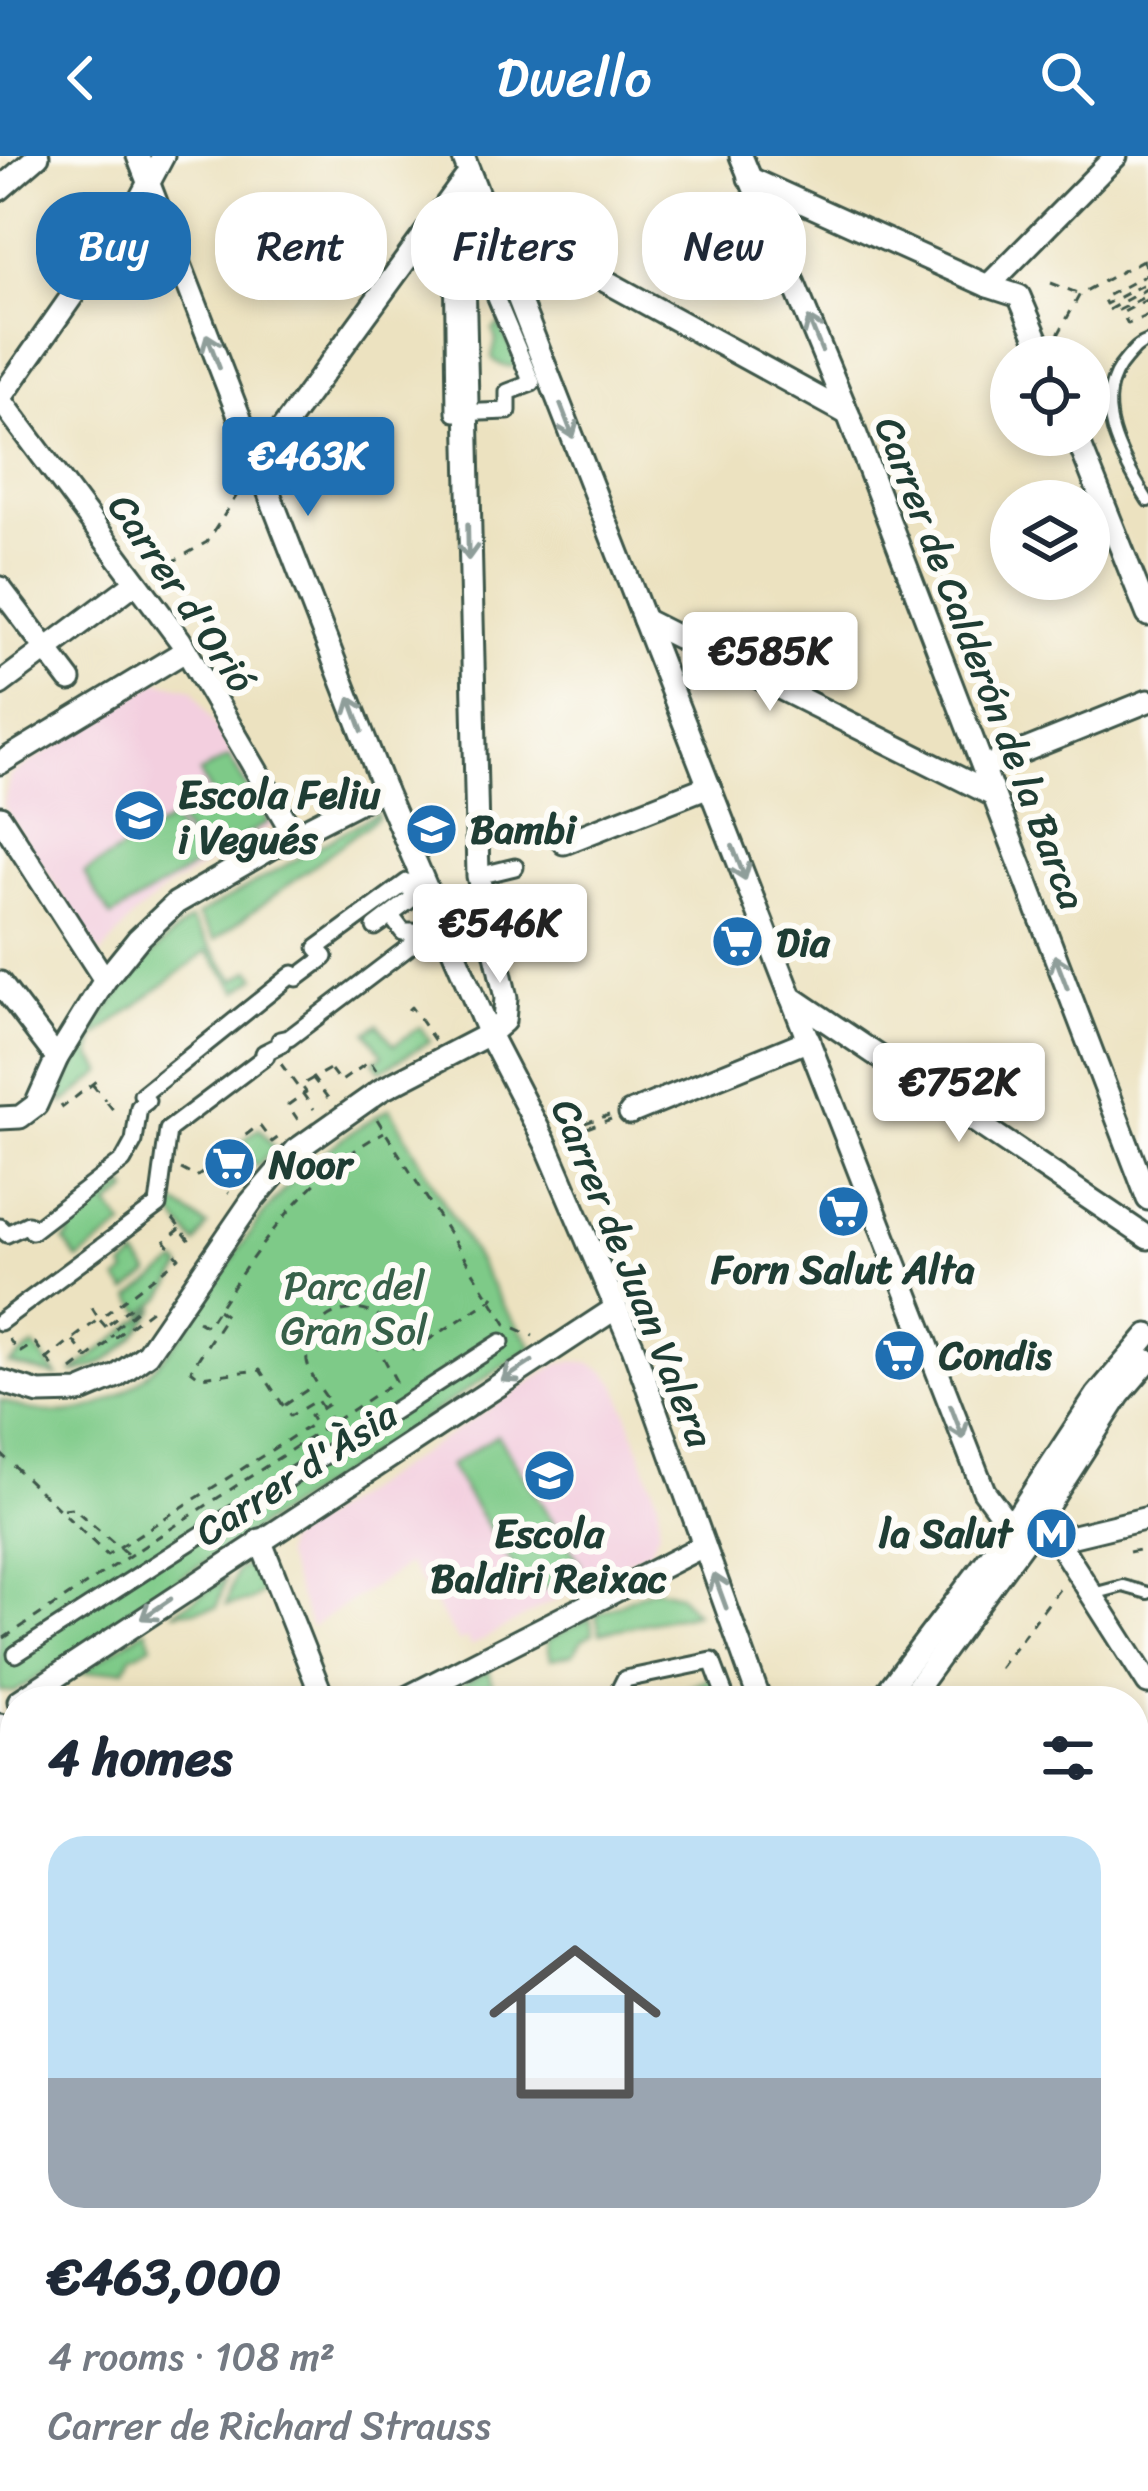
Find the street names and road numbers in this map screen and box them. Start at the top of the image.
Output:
street label: Carrer de Calderón de la Barca [855,406,1107,920]
street label: Carrer d'Orió [89,479,275,707]
street label: Carrer de Juan Valera [532,1088,735,1458]
street label: Carrer d'Àsia [180,1381,412,1565]

